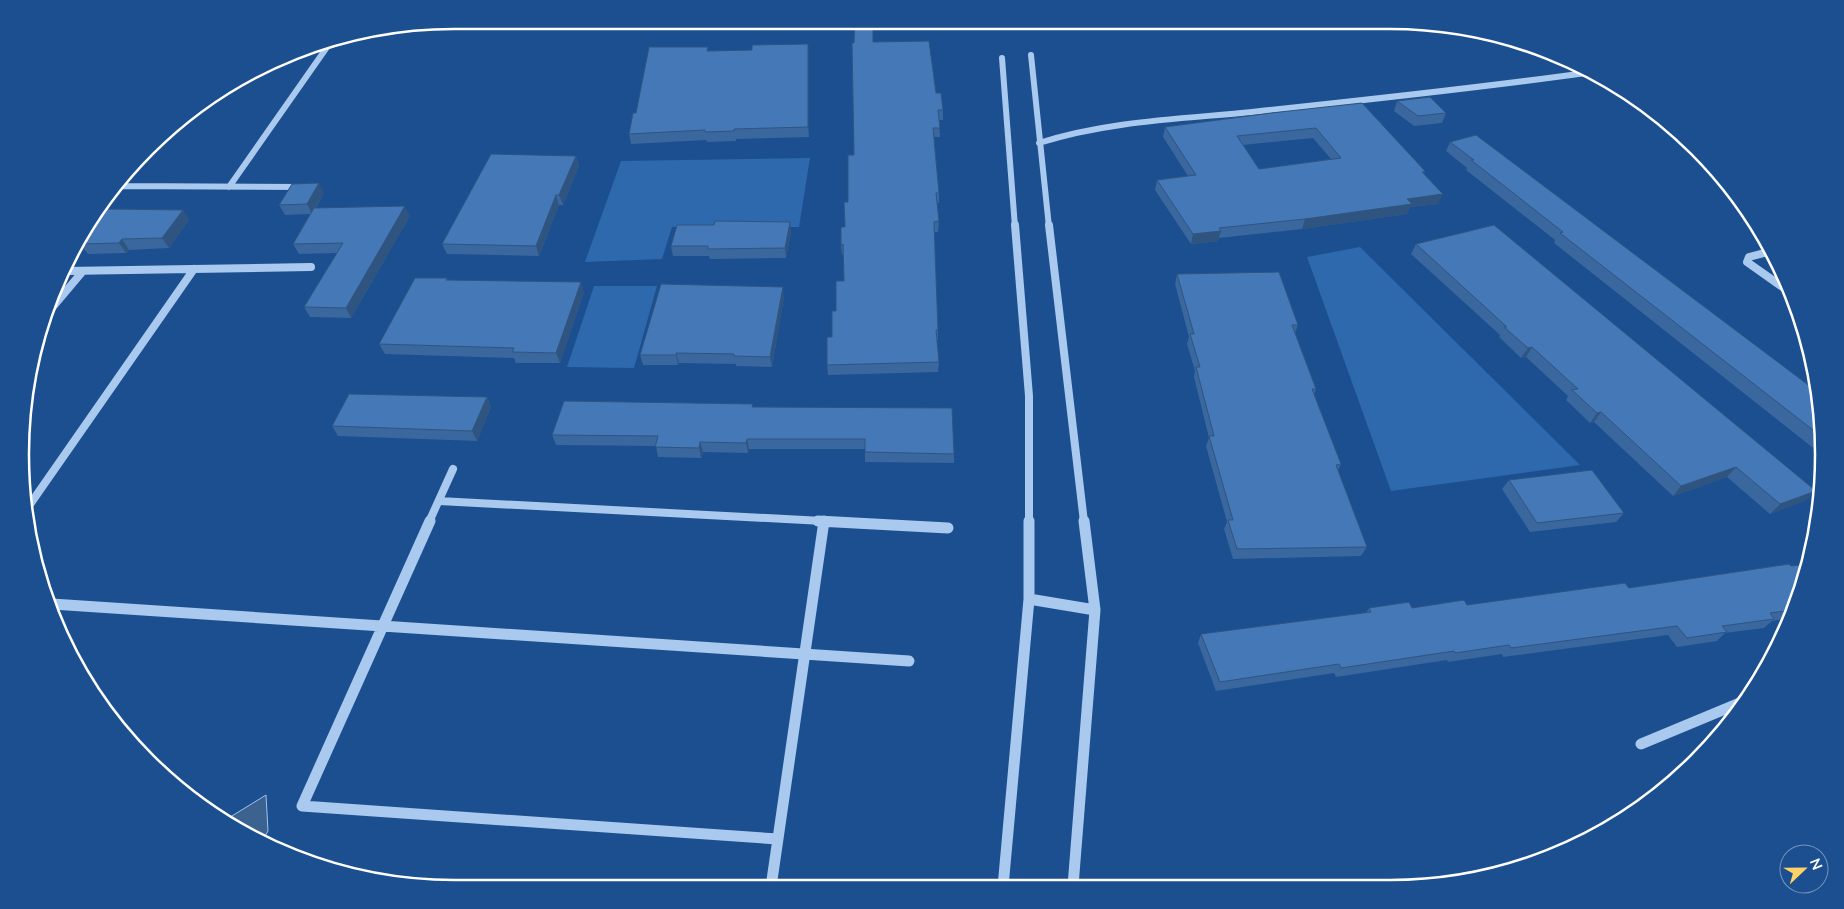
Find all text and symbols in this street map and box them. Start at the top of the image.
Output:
north arrow [1779,844,1829,894]
text: N [1807,856,1826,872]

